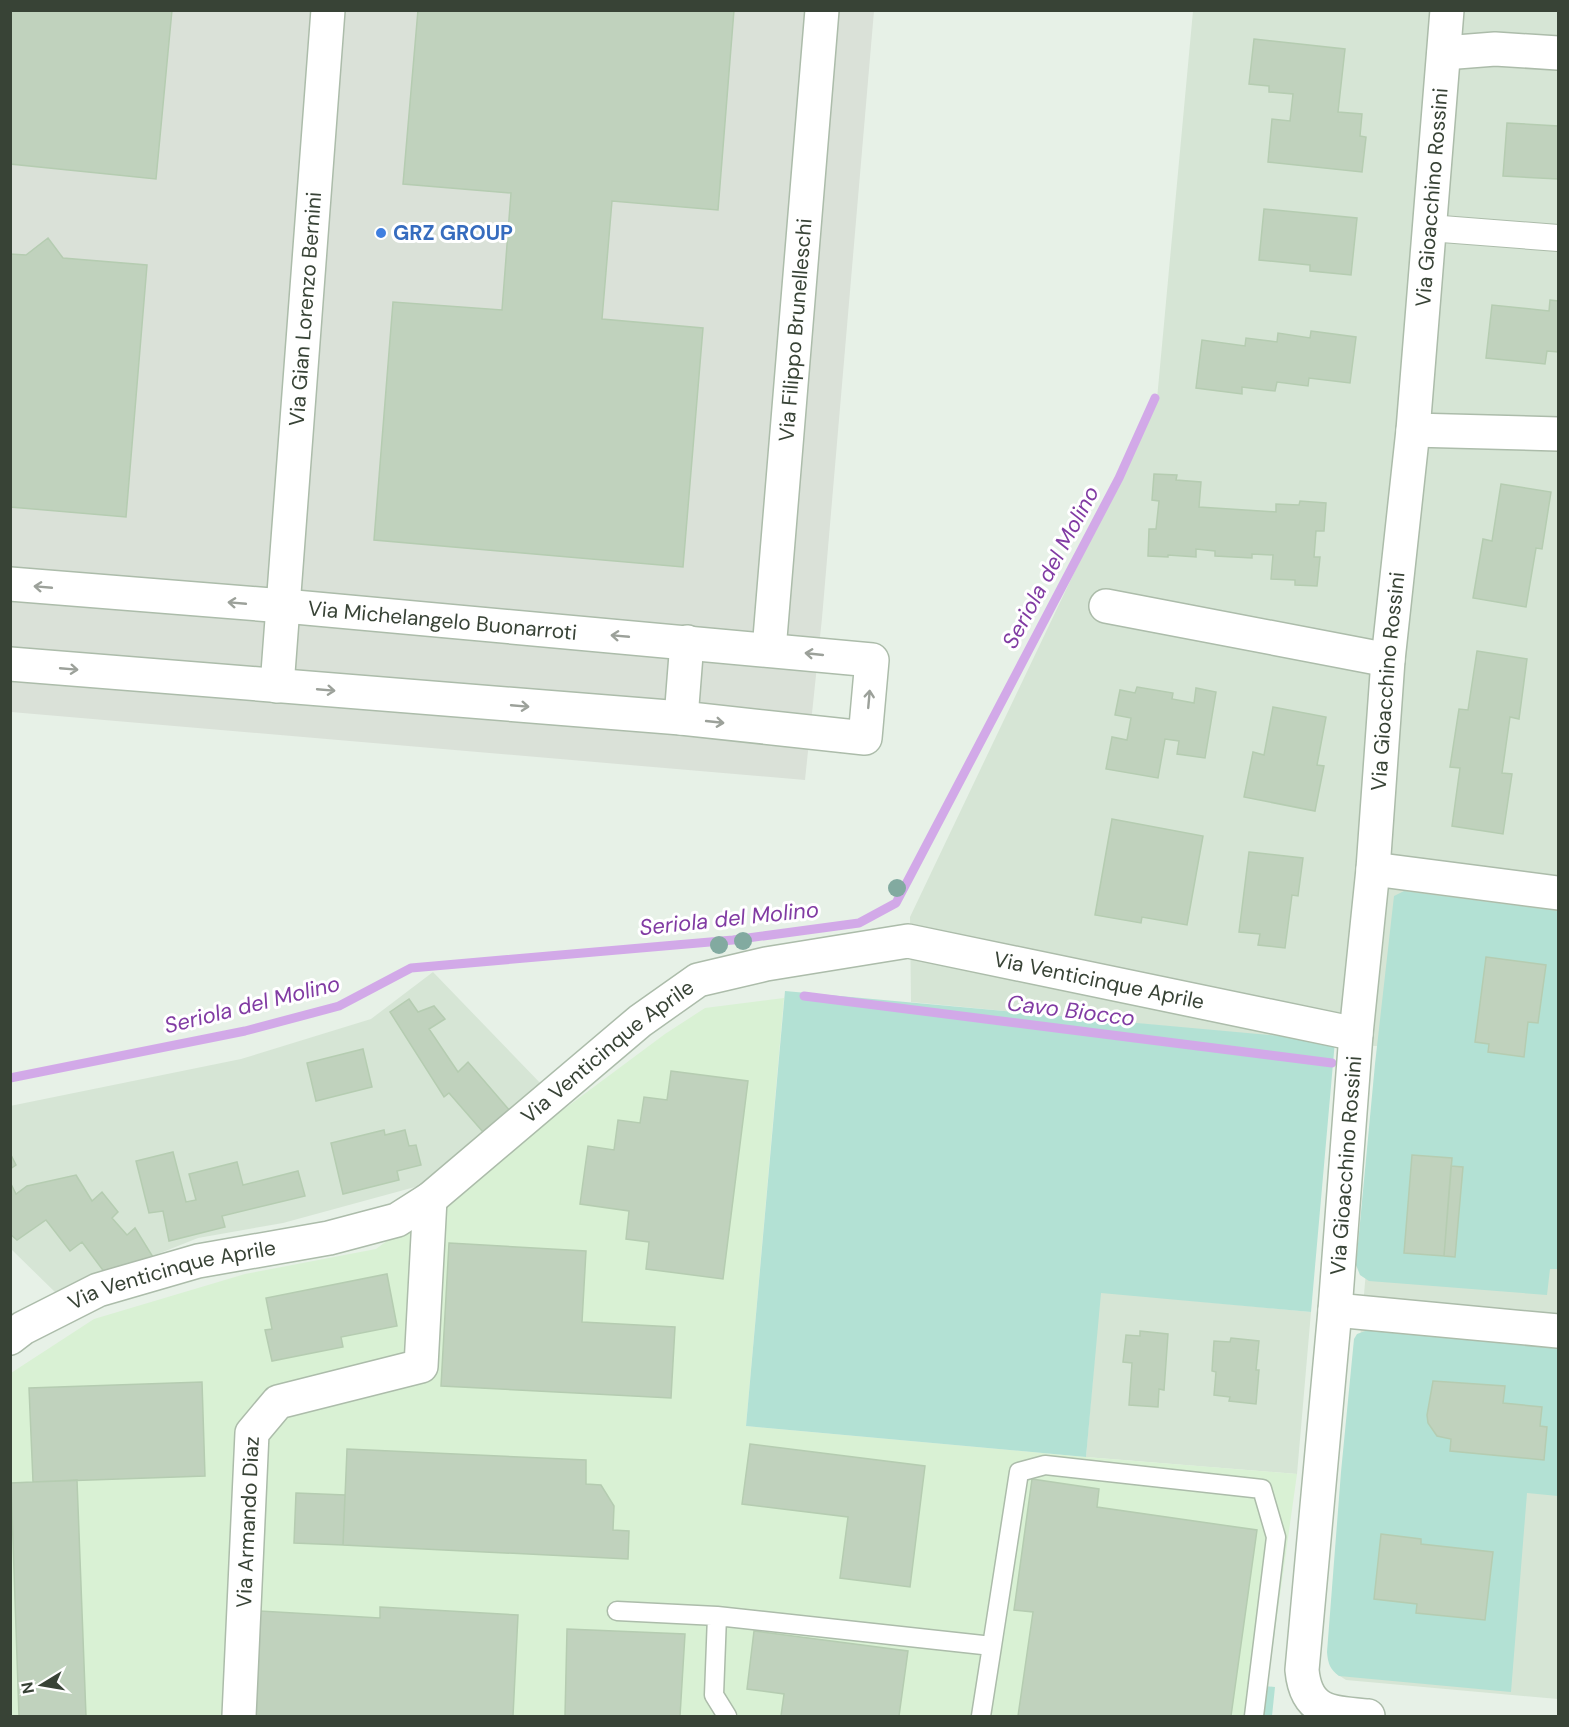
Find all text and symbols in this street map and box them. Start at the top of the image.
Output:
street label: Via Gioacchino Rossini [1409,87,1455,308]
street label: Via Gian Lorenzo Bernini [283,191,328,427]
street label: Via Filippo Brunelleschi [772,217,819,443]
place label: GRZ GROUP [393,219,513,247]
marker: GRZ GROUP [374,226,388,240]
water label: Seriola del Molino [995,481,1106,654]
street label: Via Gioacchino Rossini [1365,570,1411,792]
one-way arrow [34,581,54,592]
street label: Via Michelangelo Buonarroti [307,594,578,647]
one-way arrow [228,597,248,608]
one-way arrow [610,630,630,641]
one-way arrow [805,648,825,659]
one-way arrow [58,663,78,674]
one-way arrow [315,685,335,696]
one-way arrow [864,690,875,710]
one-way arrow [510,700,530,711]
one-way arrow [704,717,724,728]
water label: Seriola del Molino [638,895,820,942]
street label: Via Venticinque Aprile [991,945,1207,1016]
water label: Seriola del Molino [161,969,343,1040]
street label: Via Venticinque Aprile [515,973,700,1130]
water label: Cavo Biocco [1005,988,1136,1033]
street label: Via Gioacchino Rossini [1324,1055,1368,1276]
street label: Via Venticinque Aprile [63,1234,278,1317]
street label: Via Armando Diaz [230,1436,266,1609]
north arrow [12,1655,72,1715]
text: N [16,1680,39,1695]

